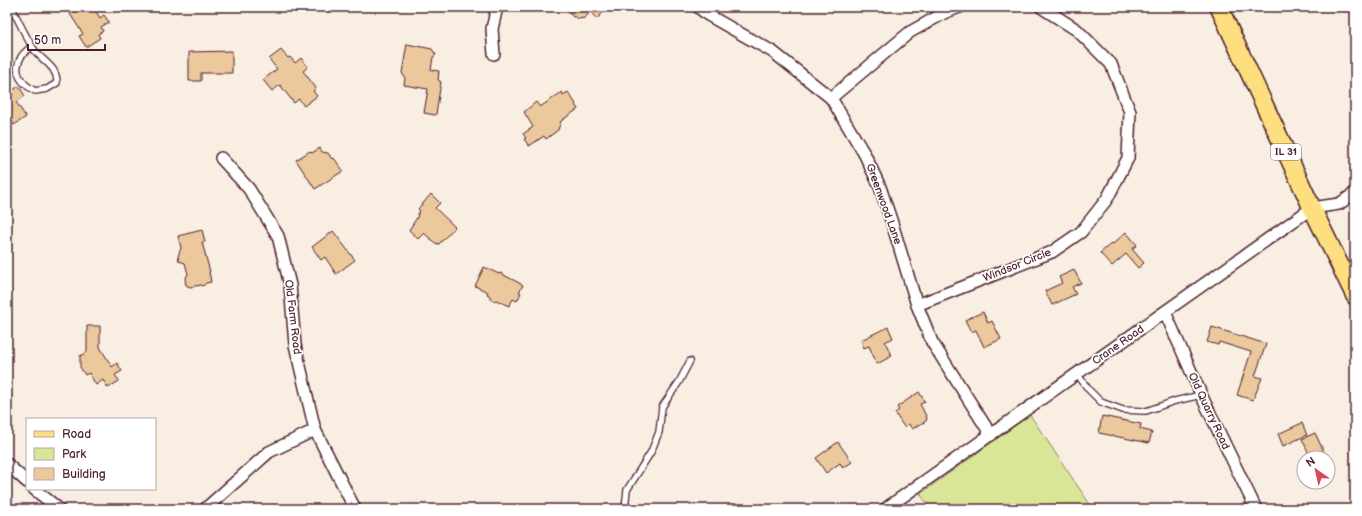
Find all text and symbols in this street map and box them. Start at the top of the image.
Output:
scale bar [28,26,105,52]
text: 50 m [34,33,61,48]
road number: IL 31 [1271,144,1301,160]
street label: Greenwood Lane [863,162,905,247]
street label: Windsor Circle [981,245,1053,285]
street label: Old Farm Road [282,279,304,355]
street label: Crane Road [1090,322,1146,368]
street label: Old Quarry Road [1186,371,1232,451]
legend [26,418,156,490]
text: Road [62,427,91,442]
text: Park [62,447,86,462]
north arrow [1296,450,1336,490]
text: N [1304,454,1318,470]
text: Building [62,467,106,482]

